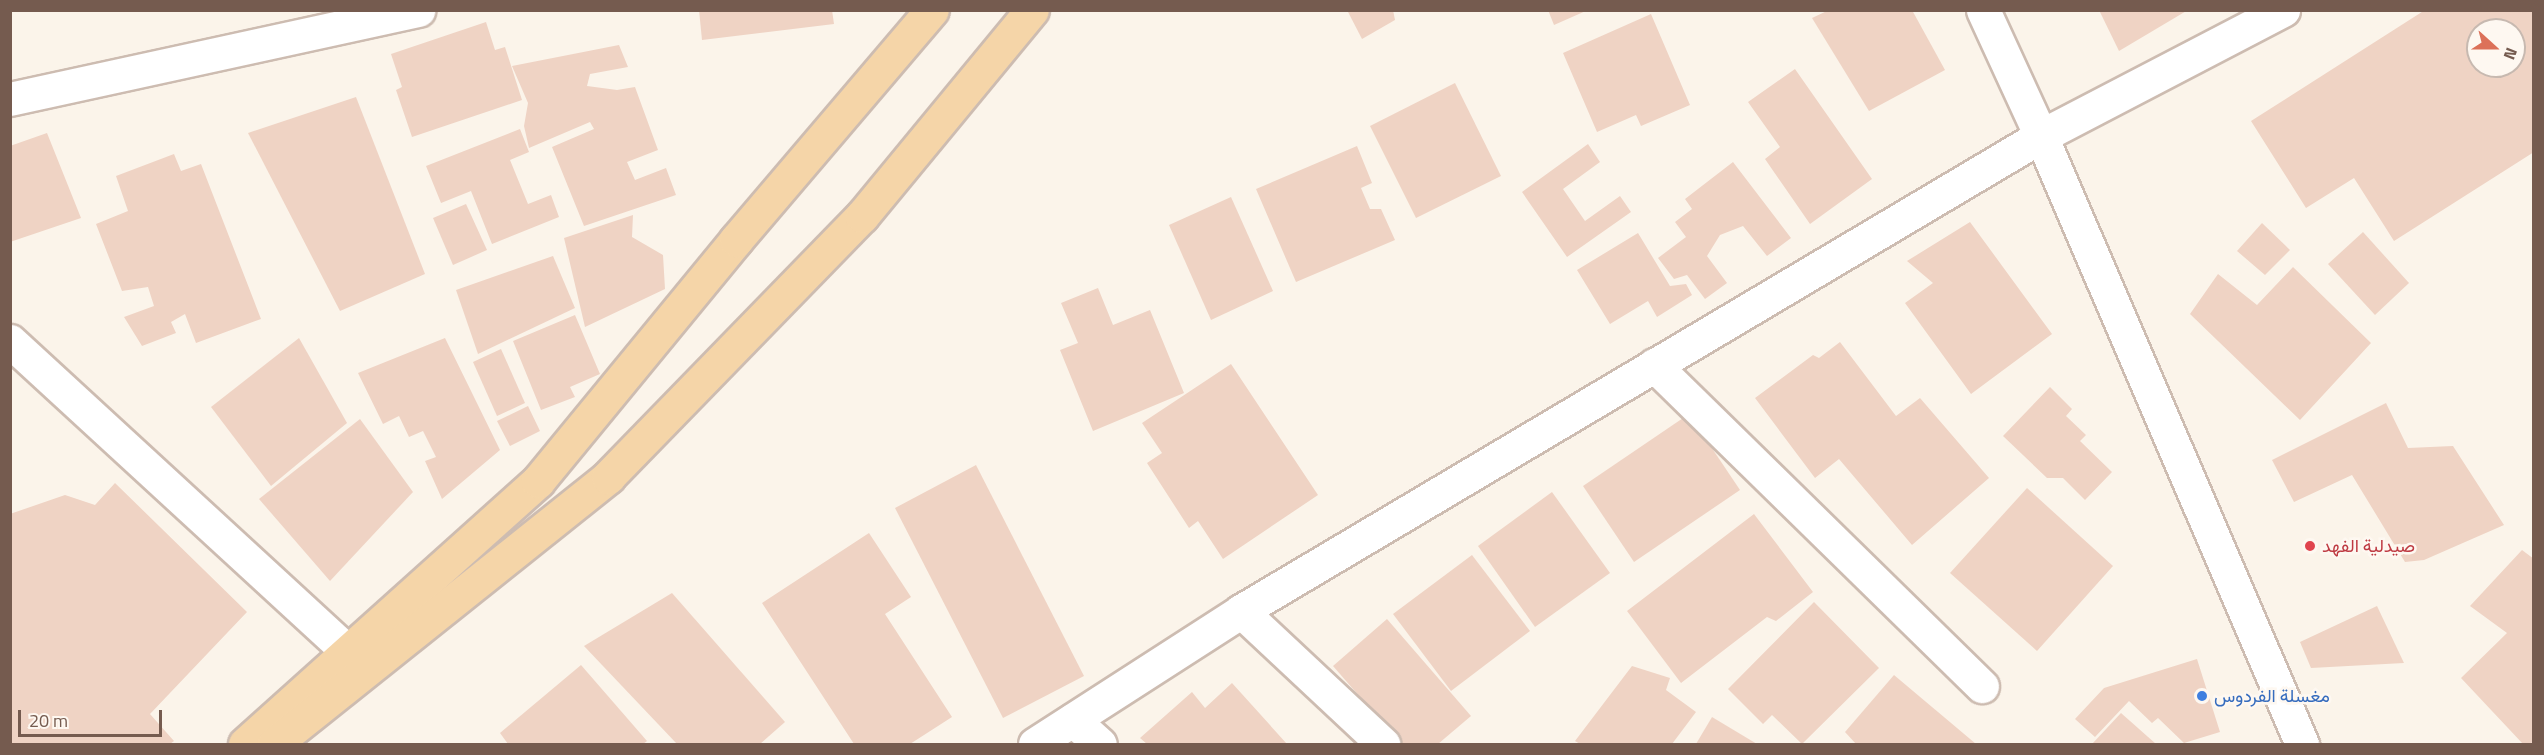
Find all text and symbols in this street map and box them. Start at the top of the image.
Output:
north arrow [2466,18,2526,78]
text: N [2498,44,2524,63]
place label: صيدلية الفهد [2322,535,2415,557]
marker: صيدلية الفهد [2303,539,2317,553]
place label: مغسلة الفردوس [2214,685,2330,707]
marker: مغسلة الفردوس [2195,689,2209,703]
scale bar [21,698,165,736]
text: 20 m [29,707,68,734]

